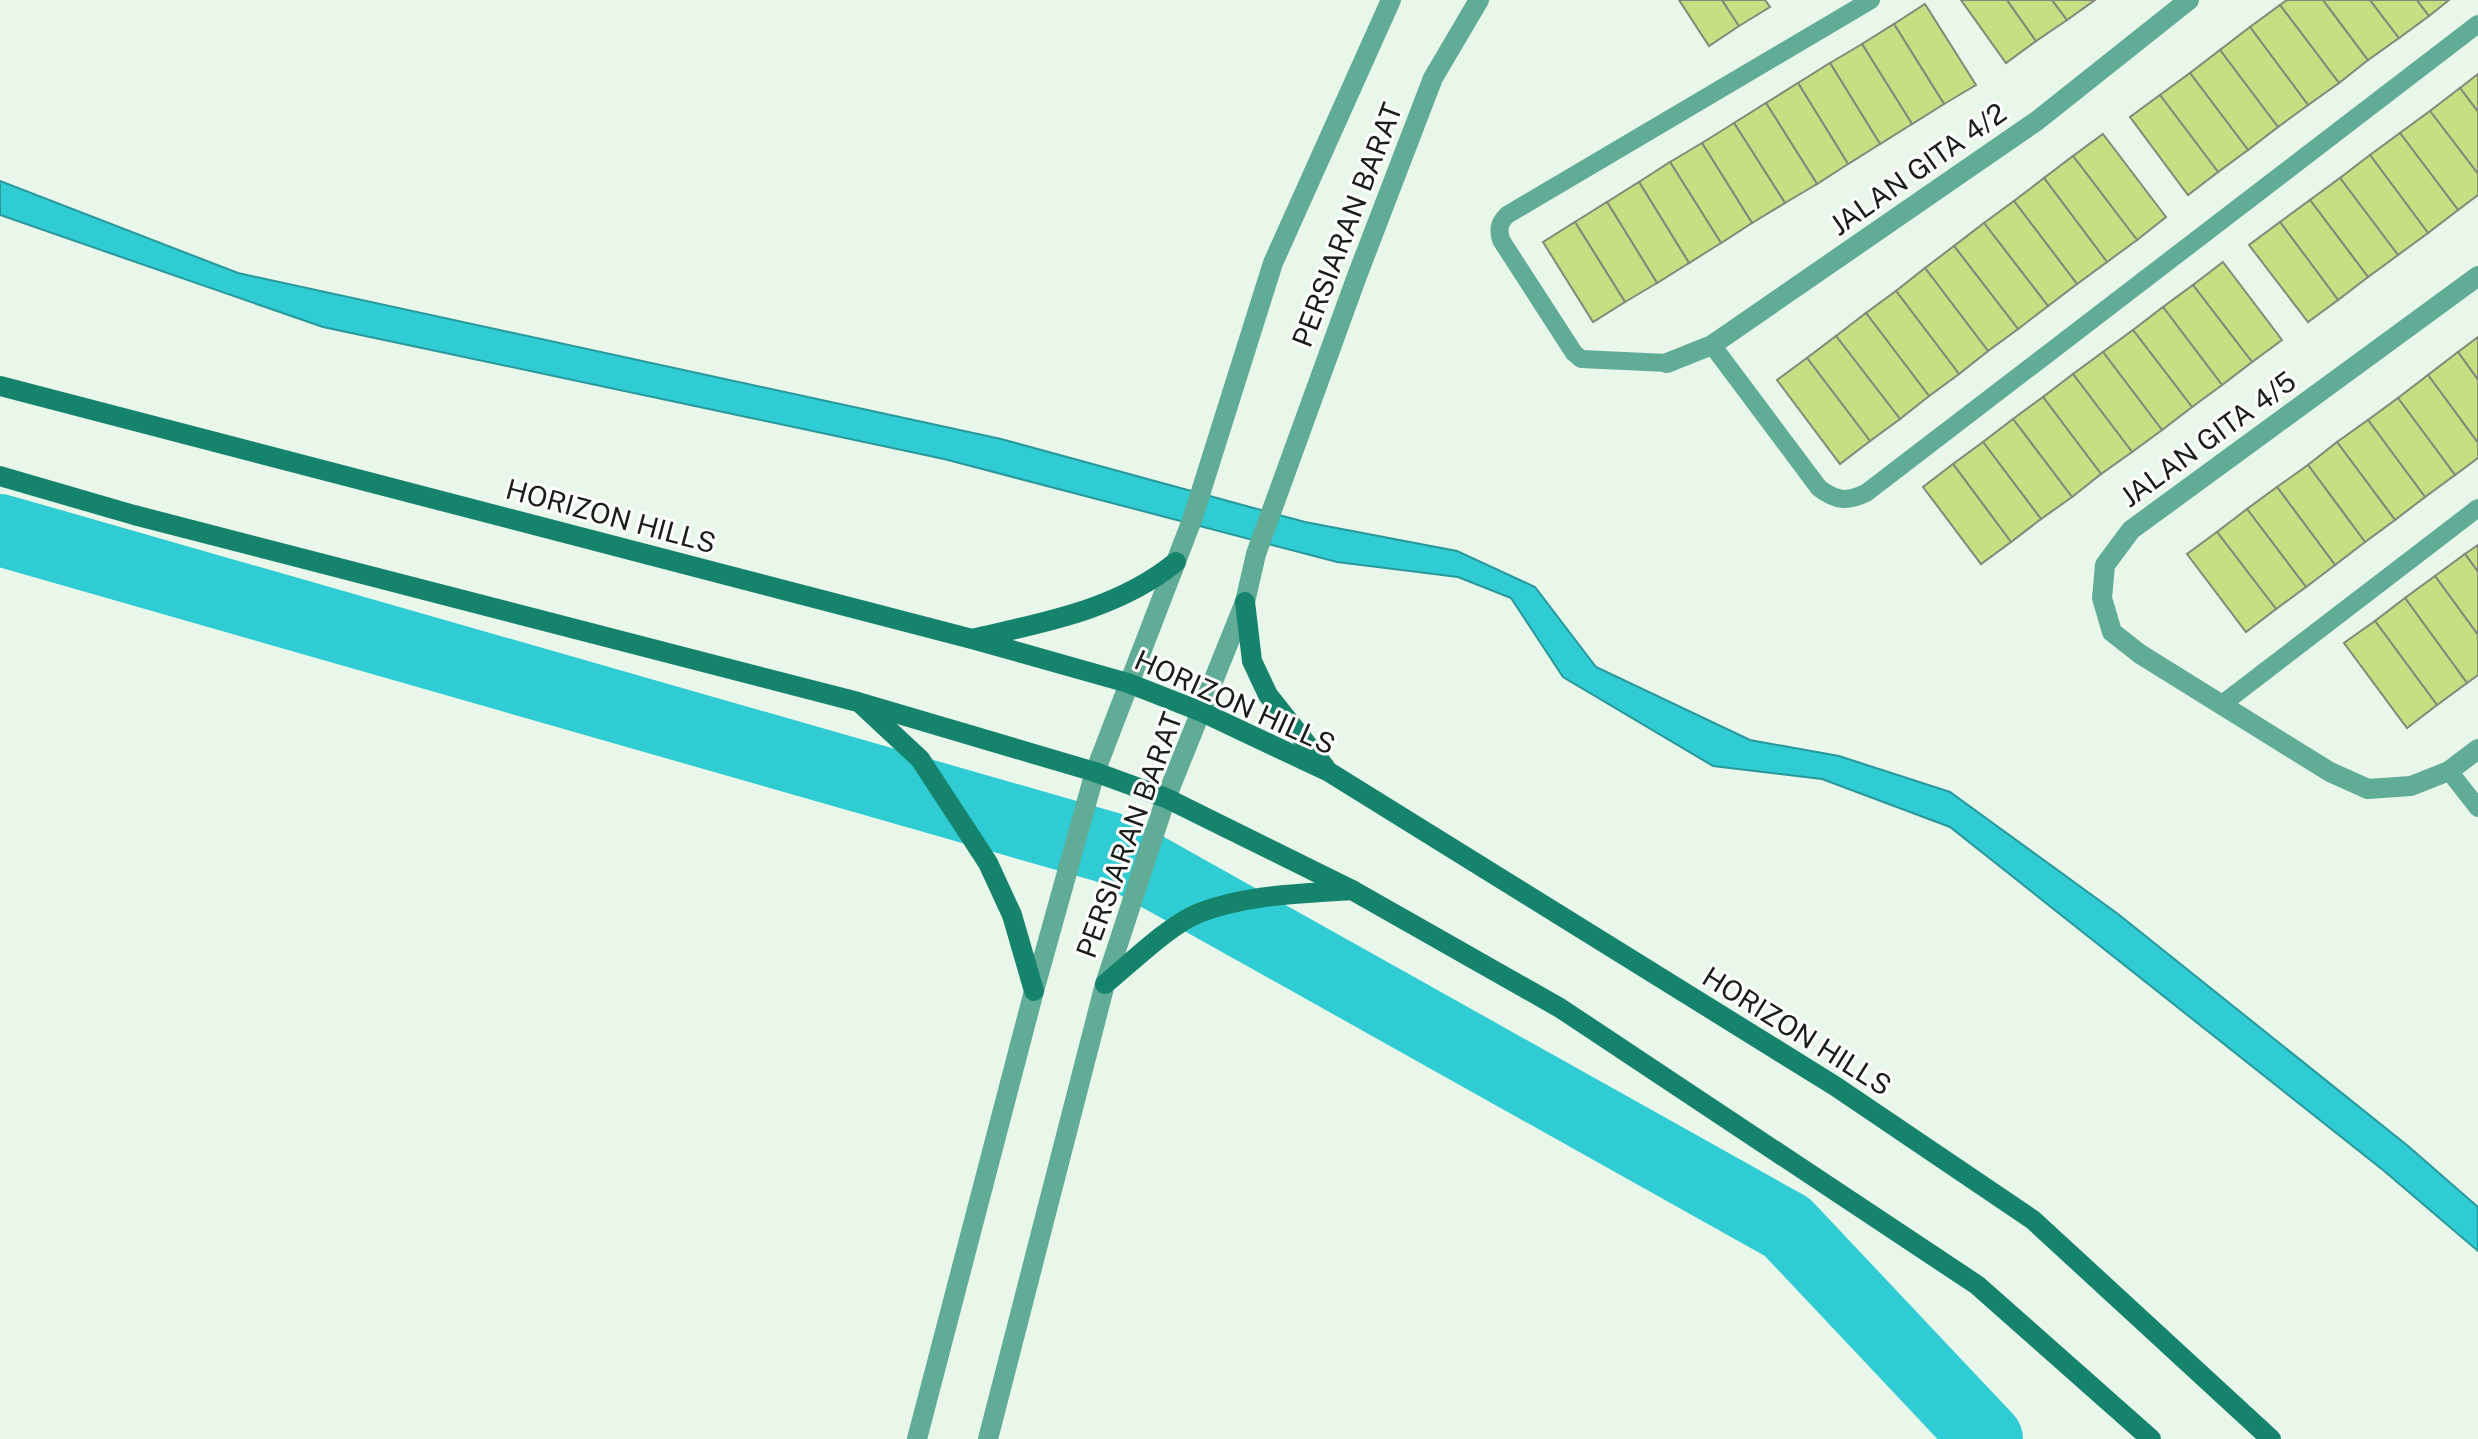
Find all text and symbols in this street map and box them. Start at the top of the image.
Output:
street label: JALAN GITA 4/2 [1823,96,2012,242]
street label: PERSIARAN BARAT [1285,98,1408,351]
street label: JALAN GITA 4/5 [2114,364,2302,513]
street label: HORIZON HILLS [503,472,720,559]
street label: HORIZON HILLS [1130,643,1341,761]
street label: PERSIARAN BARAT [1069,708,1188,962]
street label: HORIZON HILLS [1697,959,1898,1102]

